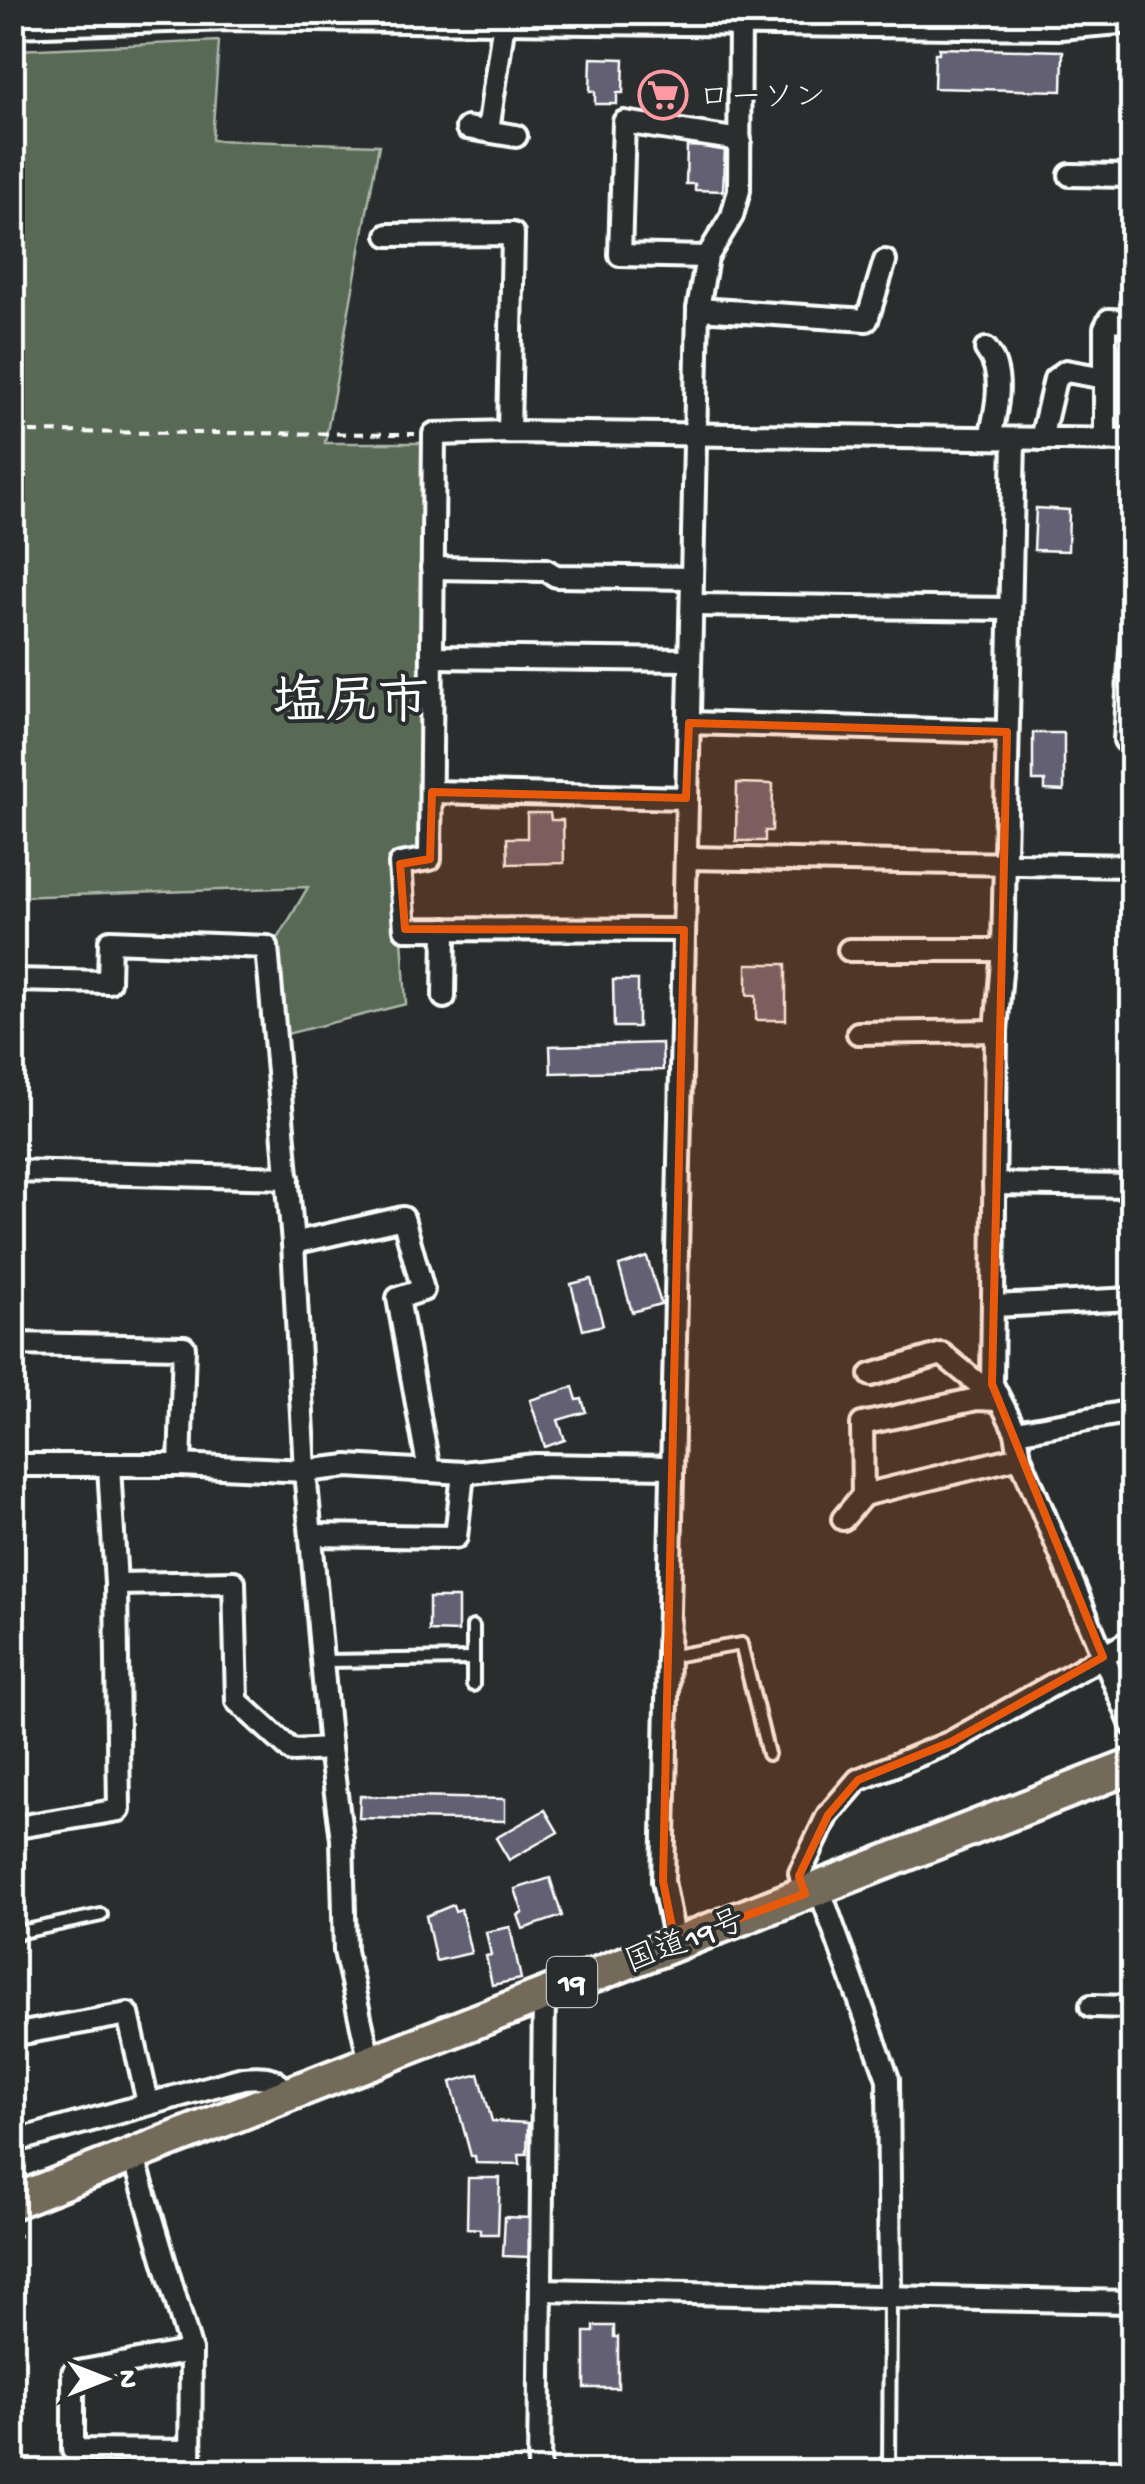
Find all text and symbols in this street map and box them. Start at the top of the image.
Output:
supermarket icon: ローソン [637,69,689,121]
place label: ローソン [698,81,826,119]
district label: 塩尻市 [273,673,429,737]
street label: 国道19号 [620,1903,751,1984]
road number: 19 [547,1957,597,2007]
north arrow [55,2329,155,2429]
text: N [109,2370,142,2388]

